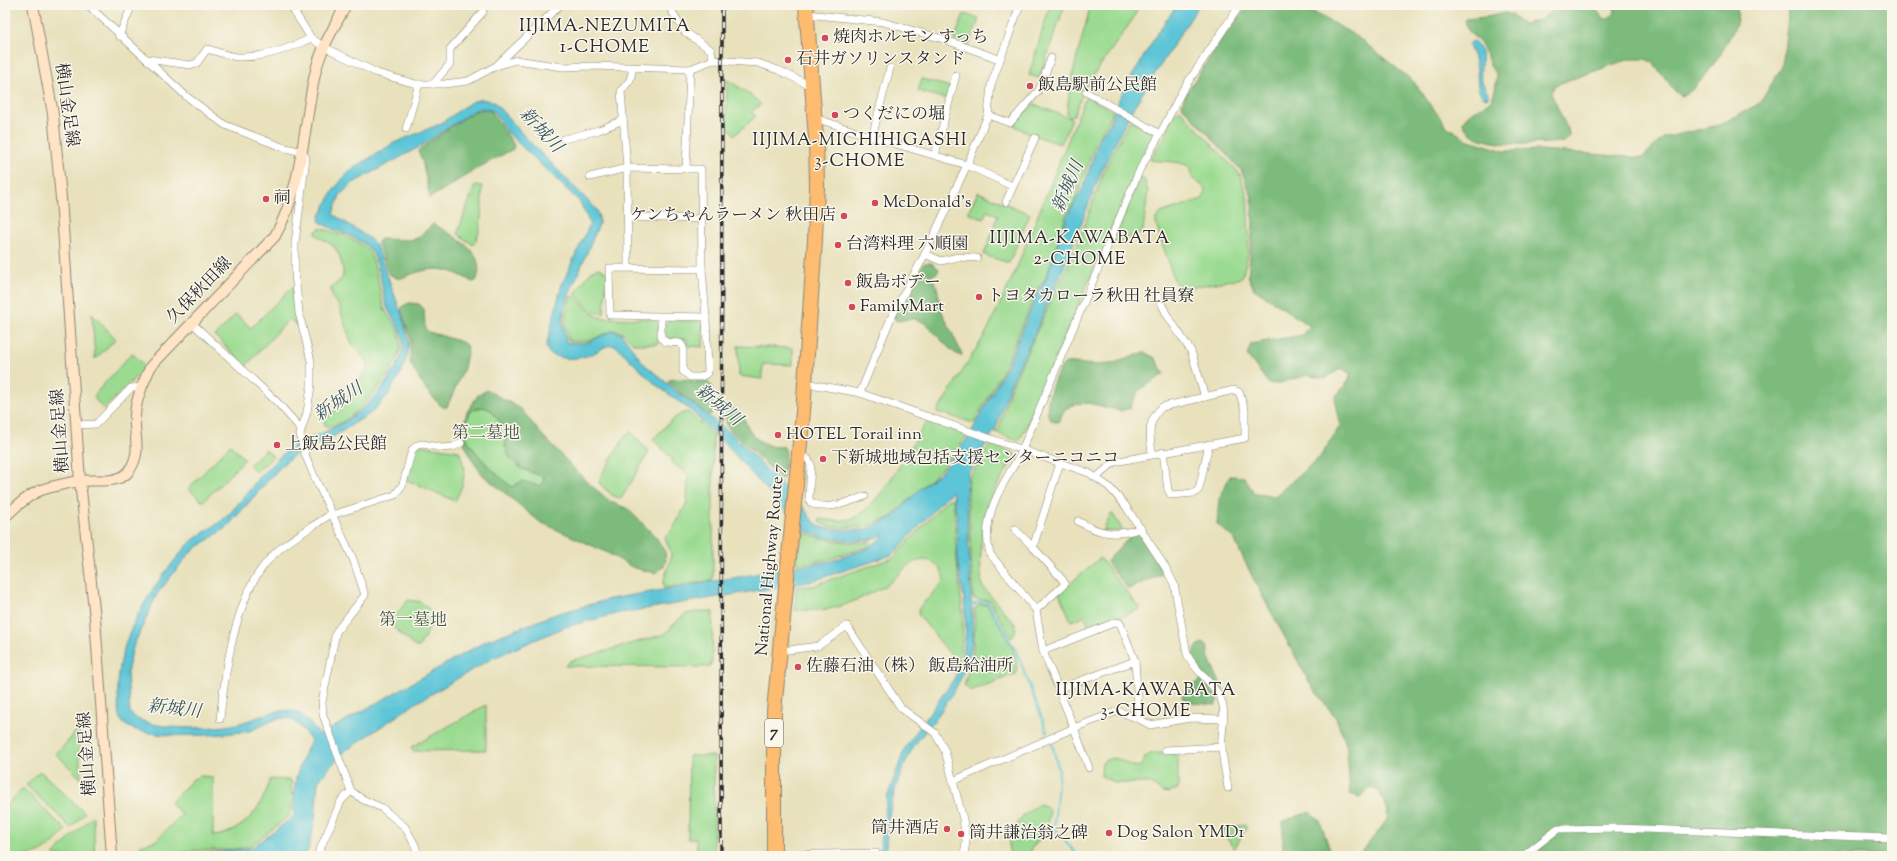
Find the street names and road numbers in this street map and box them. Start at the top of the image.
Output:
street label: 横山金足線 [48,61,84,149]
street label: 久保秋田線 [162,252,238,330]
street label: 横山金足線 [46,388,76,474]
street label: National Highway Route 7 [751,463,791,657]
street label: 横山金足線 [73,711,103,797]
road number: 7 [765,719,783,747]

